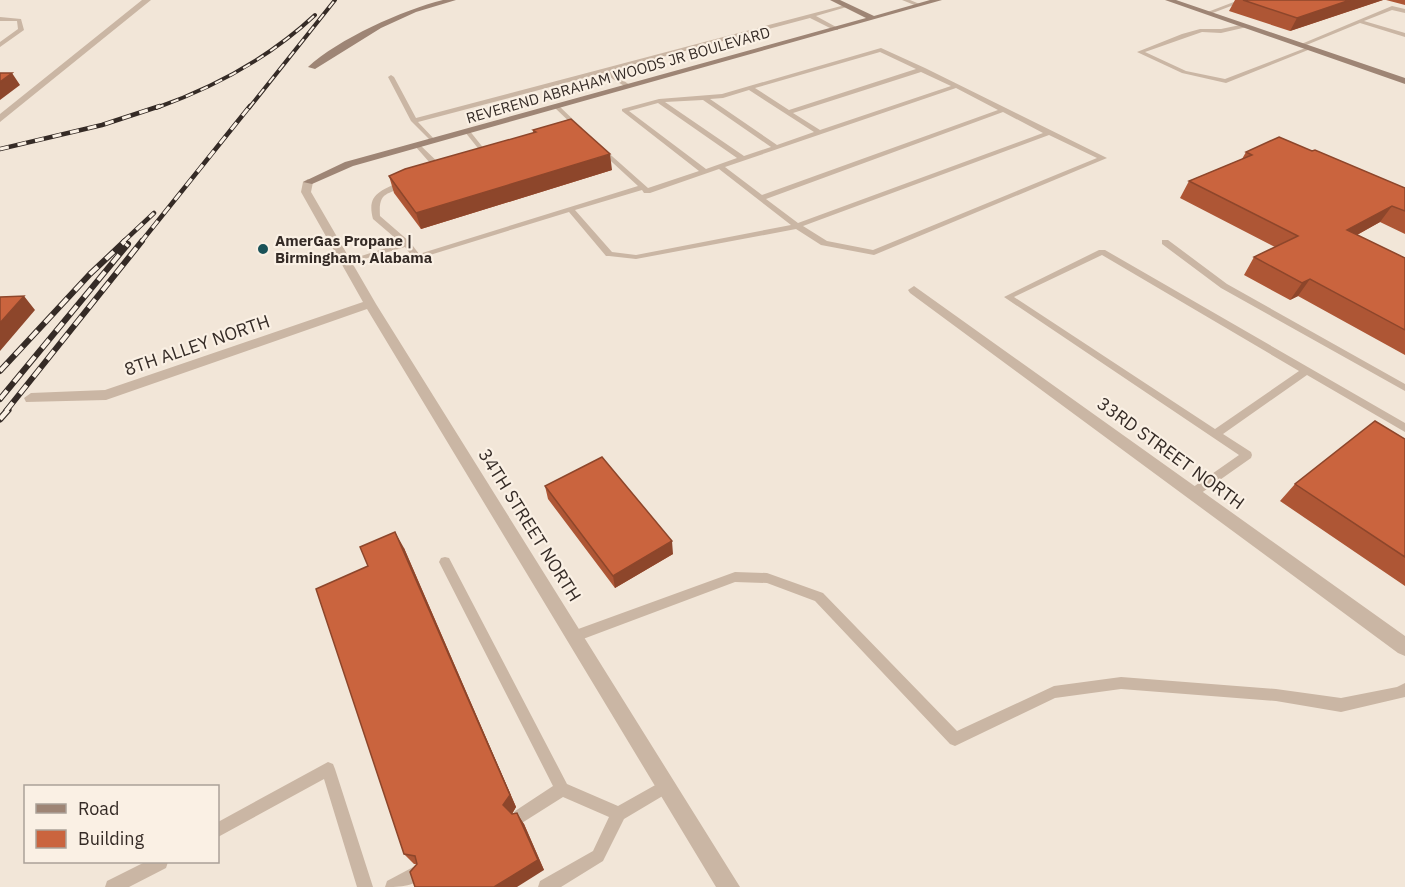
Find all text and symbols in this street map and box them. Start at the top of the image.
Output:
street label: REVEREND ABRAHAM WOODS JR BOULEVARD [464,22,772,128]
place label: AmerGas Propane | Birmingham, Alabama [275,231,433,267]
marker: AmerGas Propane | Birmingham, Alabama [256,242,270,256]
street label: 8TH ALLEY NORTH [121,309,273,381]
street label: 33RD STREET NORTH [1093,392,1249,514]
street label: 34TH STREET NORTH [474,444,586,606]
legend [24,785,219,863]
text: Road [78,797,119,820]
text: Building [78,827,145,850]

